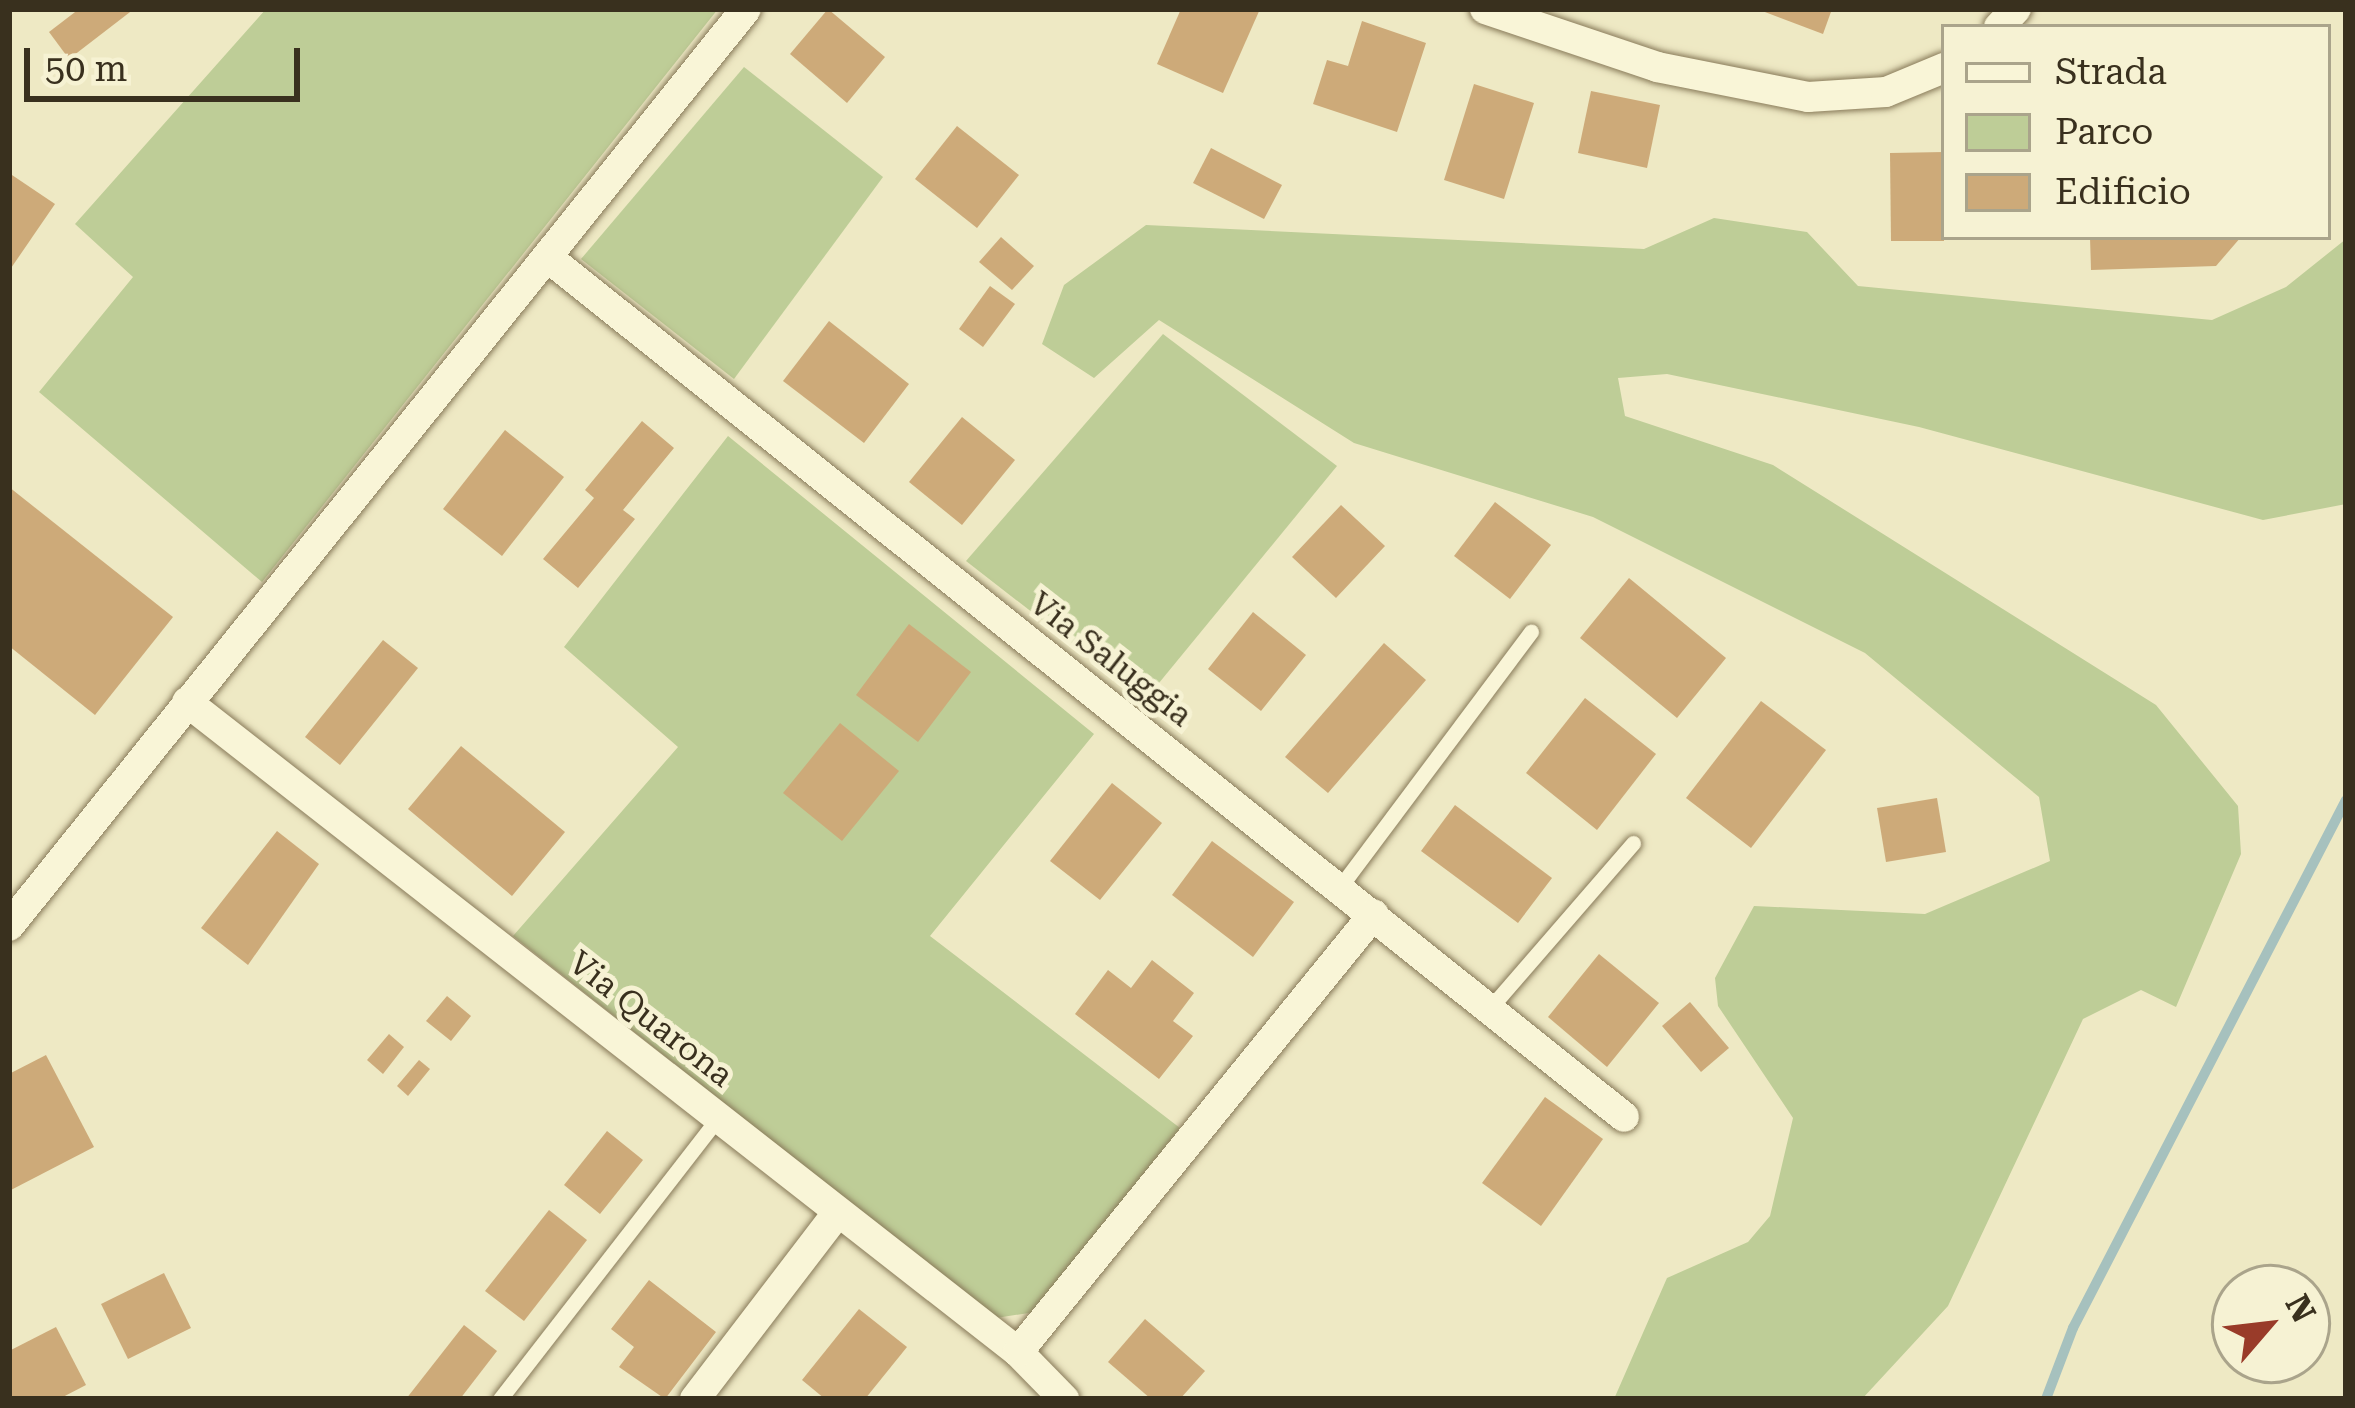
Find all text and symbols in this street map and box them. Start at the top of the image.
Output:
scale bar [30,24,306,98]
legend [1941,24,2331,240]
text: 50 m [45,48,127,90]
text: Strada [2055,51,2167,93]
text: Parco [2055,111,2153,153]
text: Edificio [2055,171,2191,213]
street label: Via Saluggia [1022,583,1200,735]
street label: Via Quarona [561,943,741,1095]
north arrow [2211,1264,2331,1384]
text: N [2277,1288,2324,1329]

